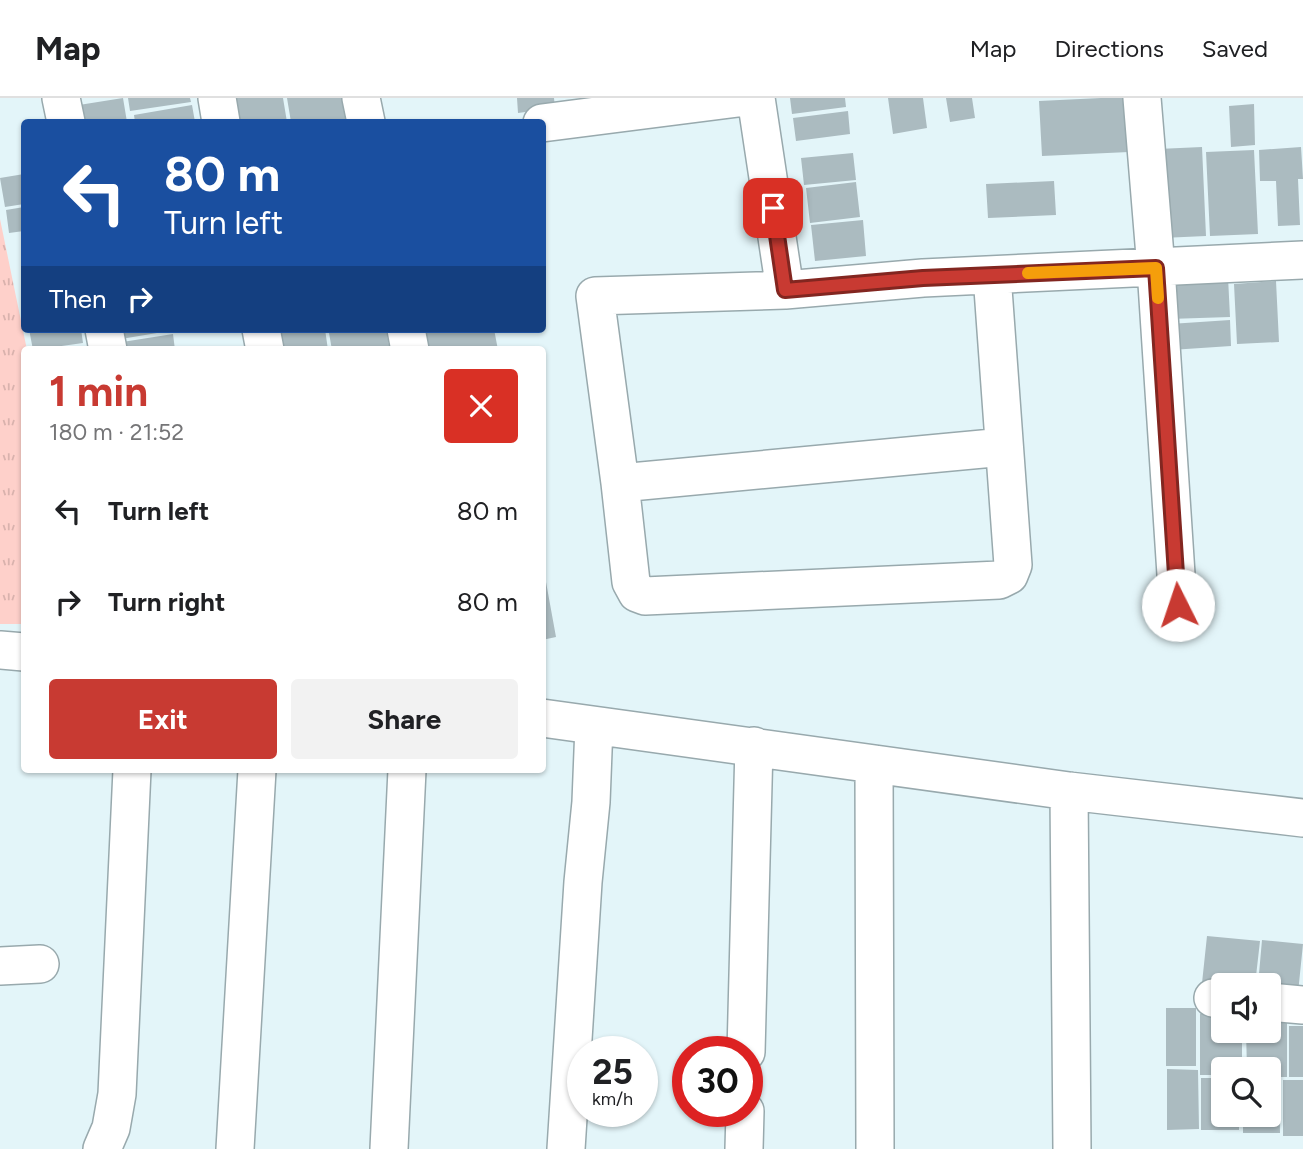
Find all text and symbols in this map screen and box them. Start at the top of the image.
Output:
text: Map [35,29,101,68]
text: Map [970,34,1016,63]
text: Directions [1054,34,1164,63]
text: Saved [1202,34,1268,63]
text: 80 m [164,144,280,203]
icon: left [49,147,140,238]
pin [743,178,803,238]
icon: arrive [754,189,792,227]
text: Turn left [164,204,283,242]
icon: right [121,280,159,318]
text: Then [49,283,107,315]
text: 1 min [49,366,148,417]
button: close [444,369,518,443]
text: 180 m · 21:52 [49,418,184,446]
icon: left [49,492,87,530]
text: Turn left [108,495,209,527]
text: 80 m [457,495,518,527]
position arrow [1141,568,1215,642]
icon: right [49,583,87,621]
text: Turn right [108,586,225,618]
text: 80 m [457,586,518,618]
button: Exit [49,679,277,759]
button: Share [291,679,518,759]
map controls [1211,973,1281,1127]
button: sound [1211,973,1281,1043]
speed limit sign: 30 [672,1036,763,1127]
text: 25 [592,1051,633,1093]
button: search [1211,1057,1281,1127]
text: km/h [592,1088,633,1110]

